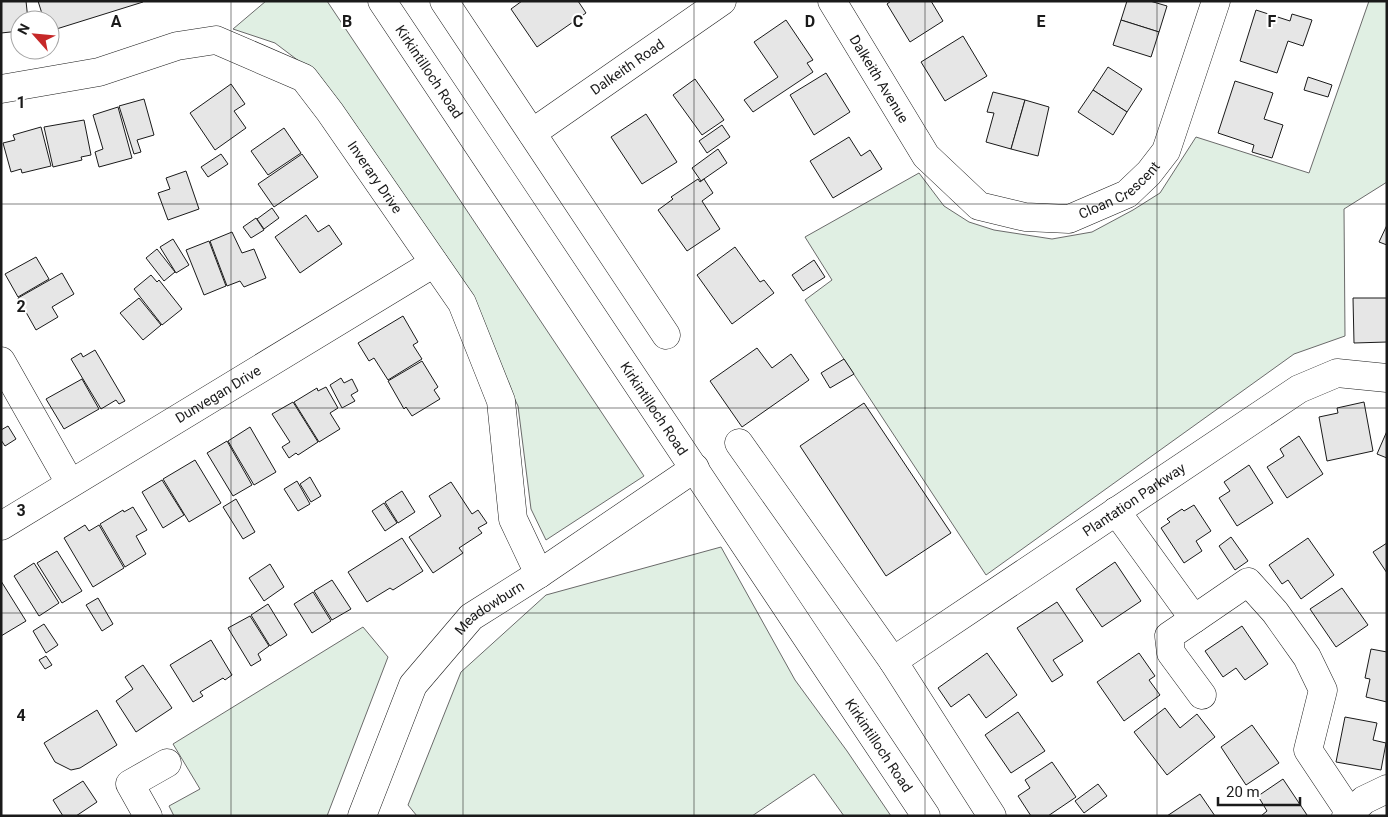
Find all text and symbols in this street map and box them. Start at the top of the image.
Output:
north arrow [10,10,60,60]
text: A [111,12,122,31]
text: B [342,12,352,31]
text: C [573,12,583,31]
text: D [805,12,815,31]
text: E [1037,12,1046,31]
text: F [1268,12,1277,31]
text: N [14,21,33,37]
street label: Kirkintilloch Road [392,22,466,121]
street label: Dalkeith Avenue [847,32,912,126]
street label: Dalkeith Road [587,36,667,98]
text: 1 [16,93,26,112]
street label: Inverary Drive [344,138,406,216]
street label: Cloan Crescent [1076,158,1163,222]
text: 2 [16,297,26,316]
street label: Kirkintilloch Road [617,359,691,458]
street label: Dunvegan Drive [172,362,264,426]
street label: Plantation Parkway [1080,459,1189,540]
text: 3 [16,501,26,520]
street label: Meadowburn [451,578,527,638]
street label: Kirkintilloch Road [842,696,916,795]
text: 4 [16,706,26,725]
scale bar [1218,774,1300,806]
text: 20 m [1226,783,1260,801]

